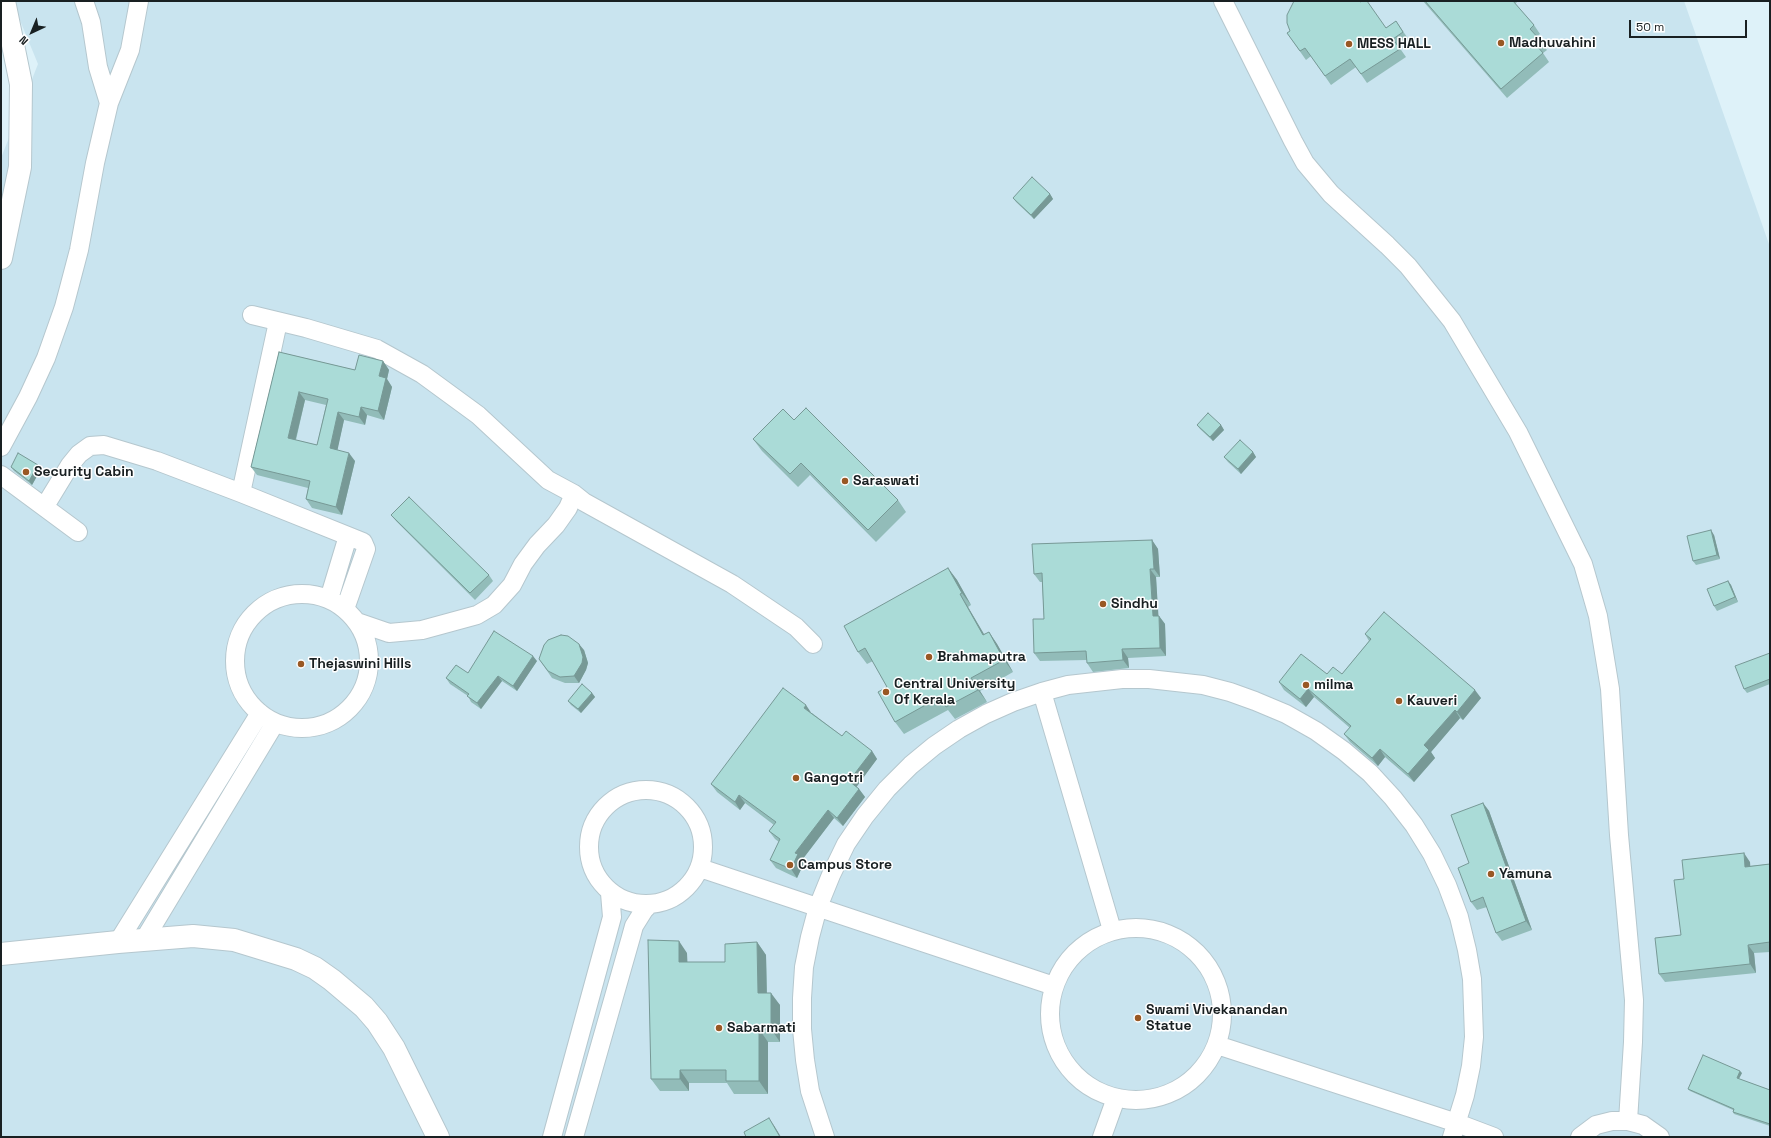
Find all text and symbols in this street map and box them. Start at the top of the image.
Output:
north arrow [12,12,52,52]
scale bar [1631,12,1749,38]
text: 50 m [1636,19,1664,35]
text: N [16,33,31,48]
place label: Madhuvahini [1509,35,1596,51]
place label: MESS HALL [1357,36,1431,52]
marker: Madhuvahini [1496,38,1506,48]
marker: MESS HALL [1344,39,1354,49]
place label: Security Cabin [34,464,134,480]
marker: Security Cabin [21,467,31,477]
place label: Saraswati [853,473,919,489]
marker: Saraswati [840,476,850,486]
place label: Sindhu [1111,596,1158,612]
marker: Sindhu [1098,599,1108,609]
place label: Brahmaputra [937,649,1026,665]
marker: Brahmaputra [924,652,934,662]
place label: Thejaswini Hills [309,656,411,672]
marker: Thejaswini Hills [296,659,306,669]
place label: Central University Of Kerala [894,676,1015,708]
place label: milma [1314,677,1353,693]
marker: milma [1301,680,1311,690]
marker: Central University Of Kerala [881,687,891,697]
place label: Kauveri [1407,693,1457,709]
marker: Kauveri [1394,696,1404,706]
place label: Gangotri [804,770,863,786]
marker: Gangotri [791,773,801,783]
place label: Campus Store [798,857,892,873]
marker: Campus Store [785,860,795,870]
place label: Yamuna [1499,866,1552,882]
marker: Yamuna [1486,869,1496,879]
place label: Swami Vivekanandan Statue [1146,1002,1288,1034]
marker: Swami Vivekanandan Statue [1133,1013,1143,1023]
place label: Sabarmati [727,1020,796,1036]
marker: Sabarmati [714,1023,724,1033]

